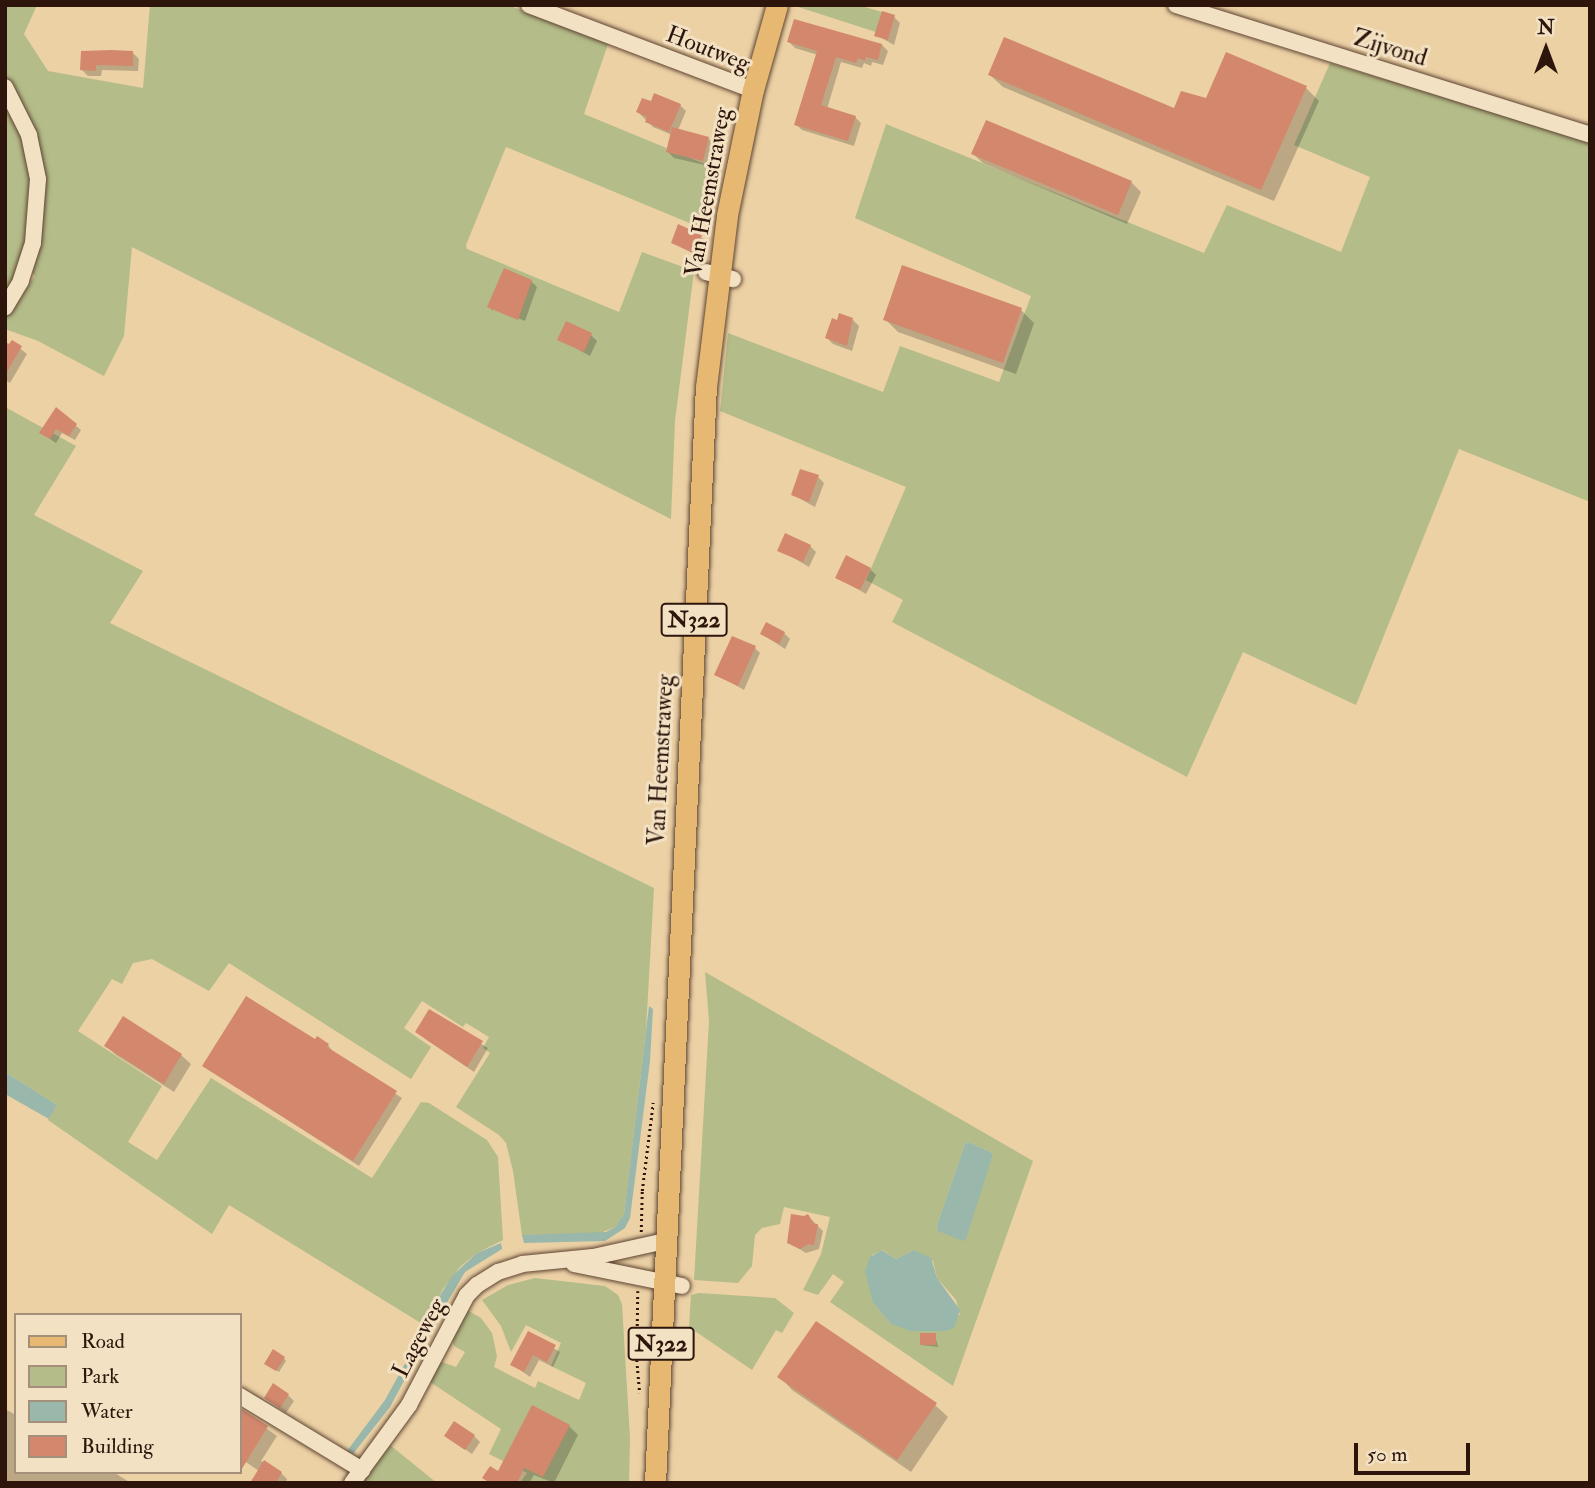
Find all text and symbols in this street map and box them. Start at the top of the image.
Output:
north arrow [1511,14,1581,84]
text: N [1537,16,1555,40]
street label: Houtweg [662,20,754,78]
street label: Zijvond [1350,23,1430,73]
street label: Van Heemstraweg [679,105,737,279]
road number: N322 [659,600,729,640]
street label: Van Heemstraweg [642,674,680,846]
street label: Lageweg [386,1293,452,1383]
legend [14,1313,242,1474]
road number: N322 [626,1324,696,1364]
text: Road [81,1328,125,1355]
text: Park [81,1363,119,1390]
text: Water [81,1398,133,1425]
scale bar [1357,1428,1472,1472]
text: Building [81,1433,154,1460]
text: 50 m [1367,1441,1408,1468]

